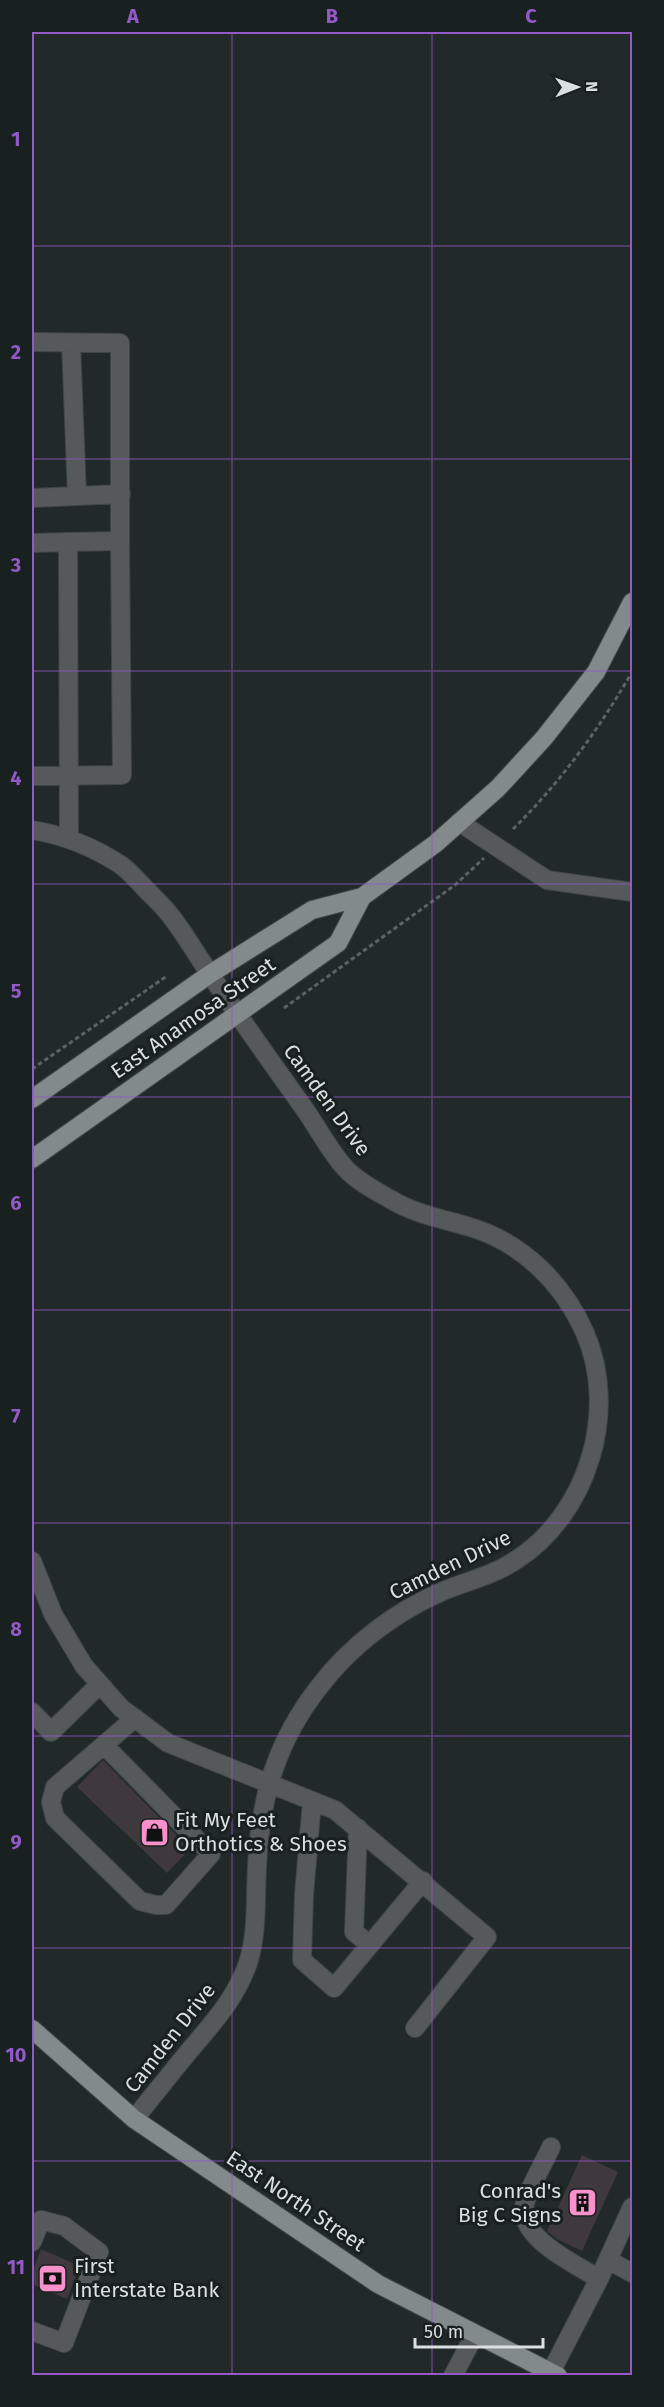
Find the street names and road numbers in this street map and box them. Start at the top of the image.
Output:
street label: East Anamosa Street [106,951,281,1084]
street label: Camden Drive [278,1039,376,1161]
street label: Camden Drive [385,1524,515,1606]
street label: Camden Drive [119,1978,221,2098]
street label: East North Street [221,2145,371,2257]

